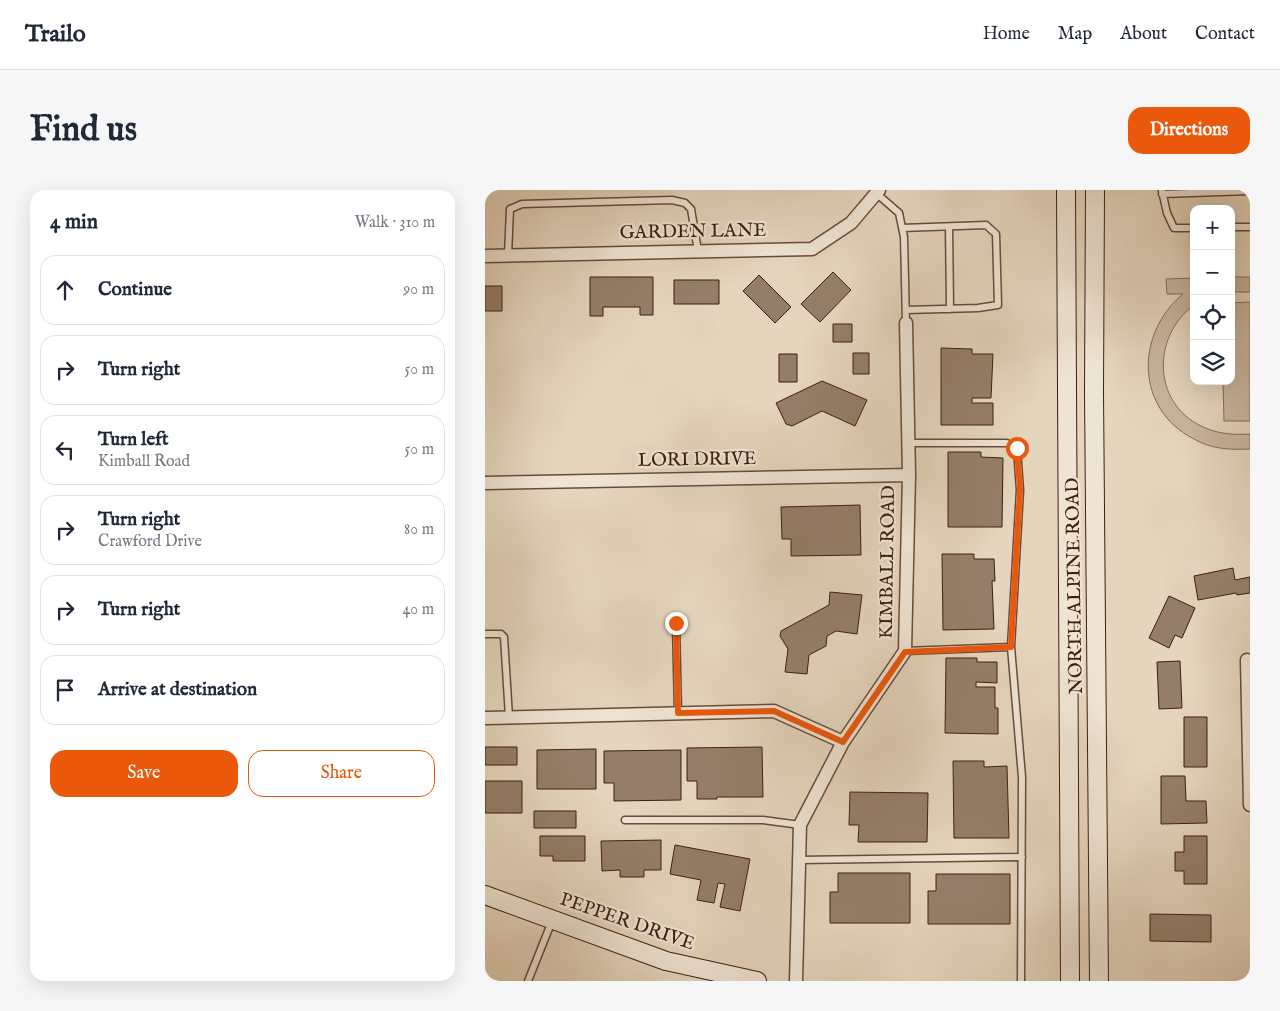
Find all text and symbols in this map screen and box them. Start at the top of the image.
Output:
text: Trailo [25,19,86,50]
text: Home [983,23,1030,46]
text: Map [1058,23,1092,46]
text: About [1120,23,1167,46]
text: Contact [1195,23,1255,46]
button: Directions [1128,107,1250,154]
text: Find us [30,108,137,153]
map controls [1190,205,1235,385]
button: + [1190,205,1235,250]
text: 4 min [50,209,98,236]
text: Walk · 310 m [355,213,435,233]
street label: GARDEN LANE [619,219,767,245]
button: − [1190,250,1235,295]
icon: ahead [51,276,79,304]
text: Continue [98,278,172,302]
text: 90 m [403,280,434,300]
button: locate [1190,295,1235,340]
button: layers [1190,340,1235,385]
icon: right [51,356,79,384]
text: Turn right [98,358,180,382]
text: 50 m [405,360,434,380]
text: Turn left [98,428,169,452]
icon: left [51,436,79,464]
route start [1006,437,1029,460]
text: 50 m [405,440,434,460]
street label: LORI DRIVE [637,447,757,473]
text: Kimball Road [98,452,190,472]
street label: NORTH ALPINE ROAD [1061,477,1089,695]
street label: KIMBALL ROAD [875,485,901,639]
text: Turn right [98,508,180,532]
icon: right [51,516,79,544]
text: 80 m [404,520,434,540]
text: Crawford Drive [98,532,202,552]
icon: right [51,596,79,624]
text: Turn right [98,598,180,622]
text: 40 m [402,600,434,620]
route end [665,612,688,635]
icon: arrive [51,676,79,704]
text: Arrive at destination [98,678,257,702]
button: Save [50,750,238,797]
button: Share [248,750,435,797]
street label: PEPPER DRIVE [556,888,698,956]

